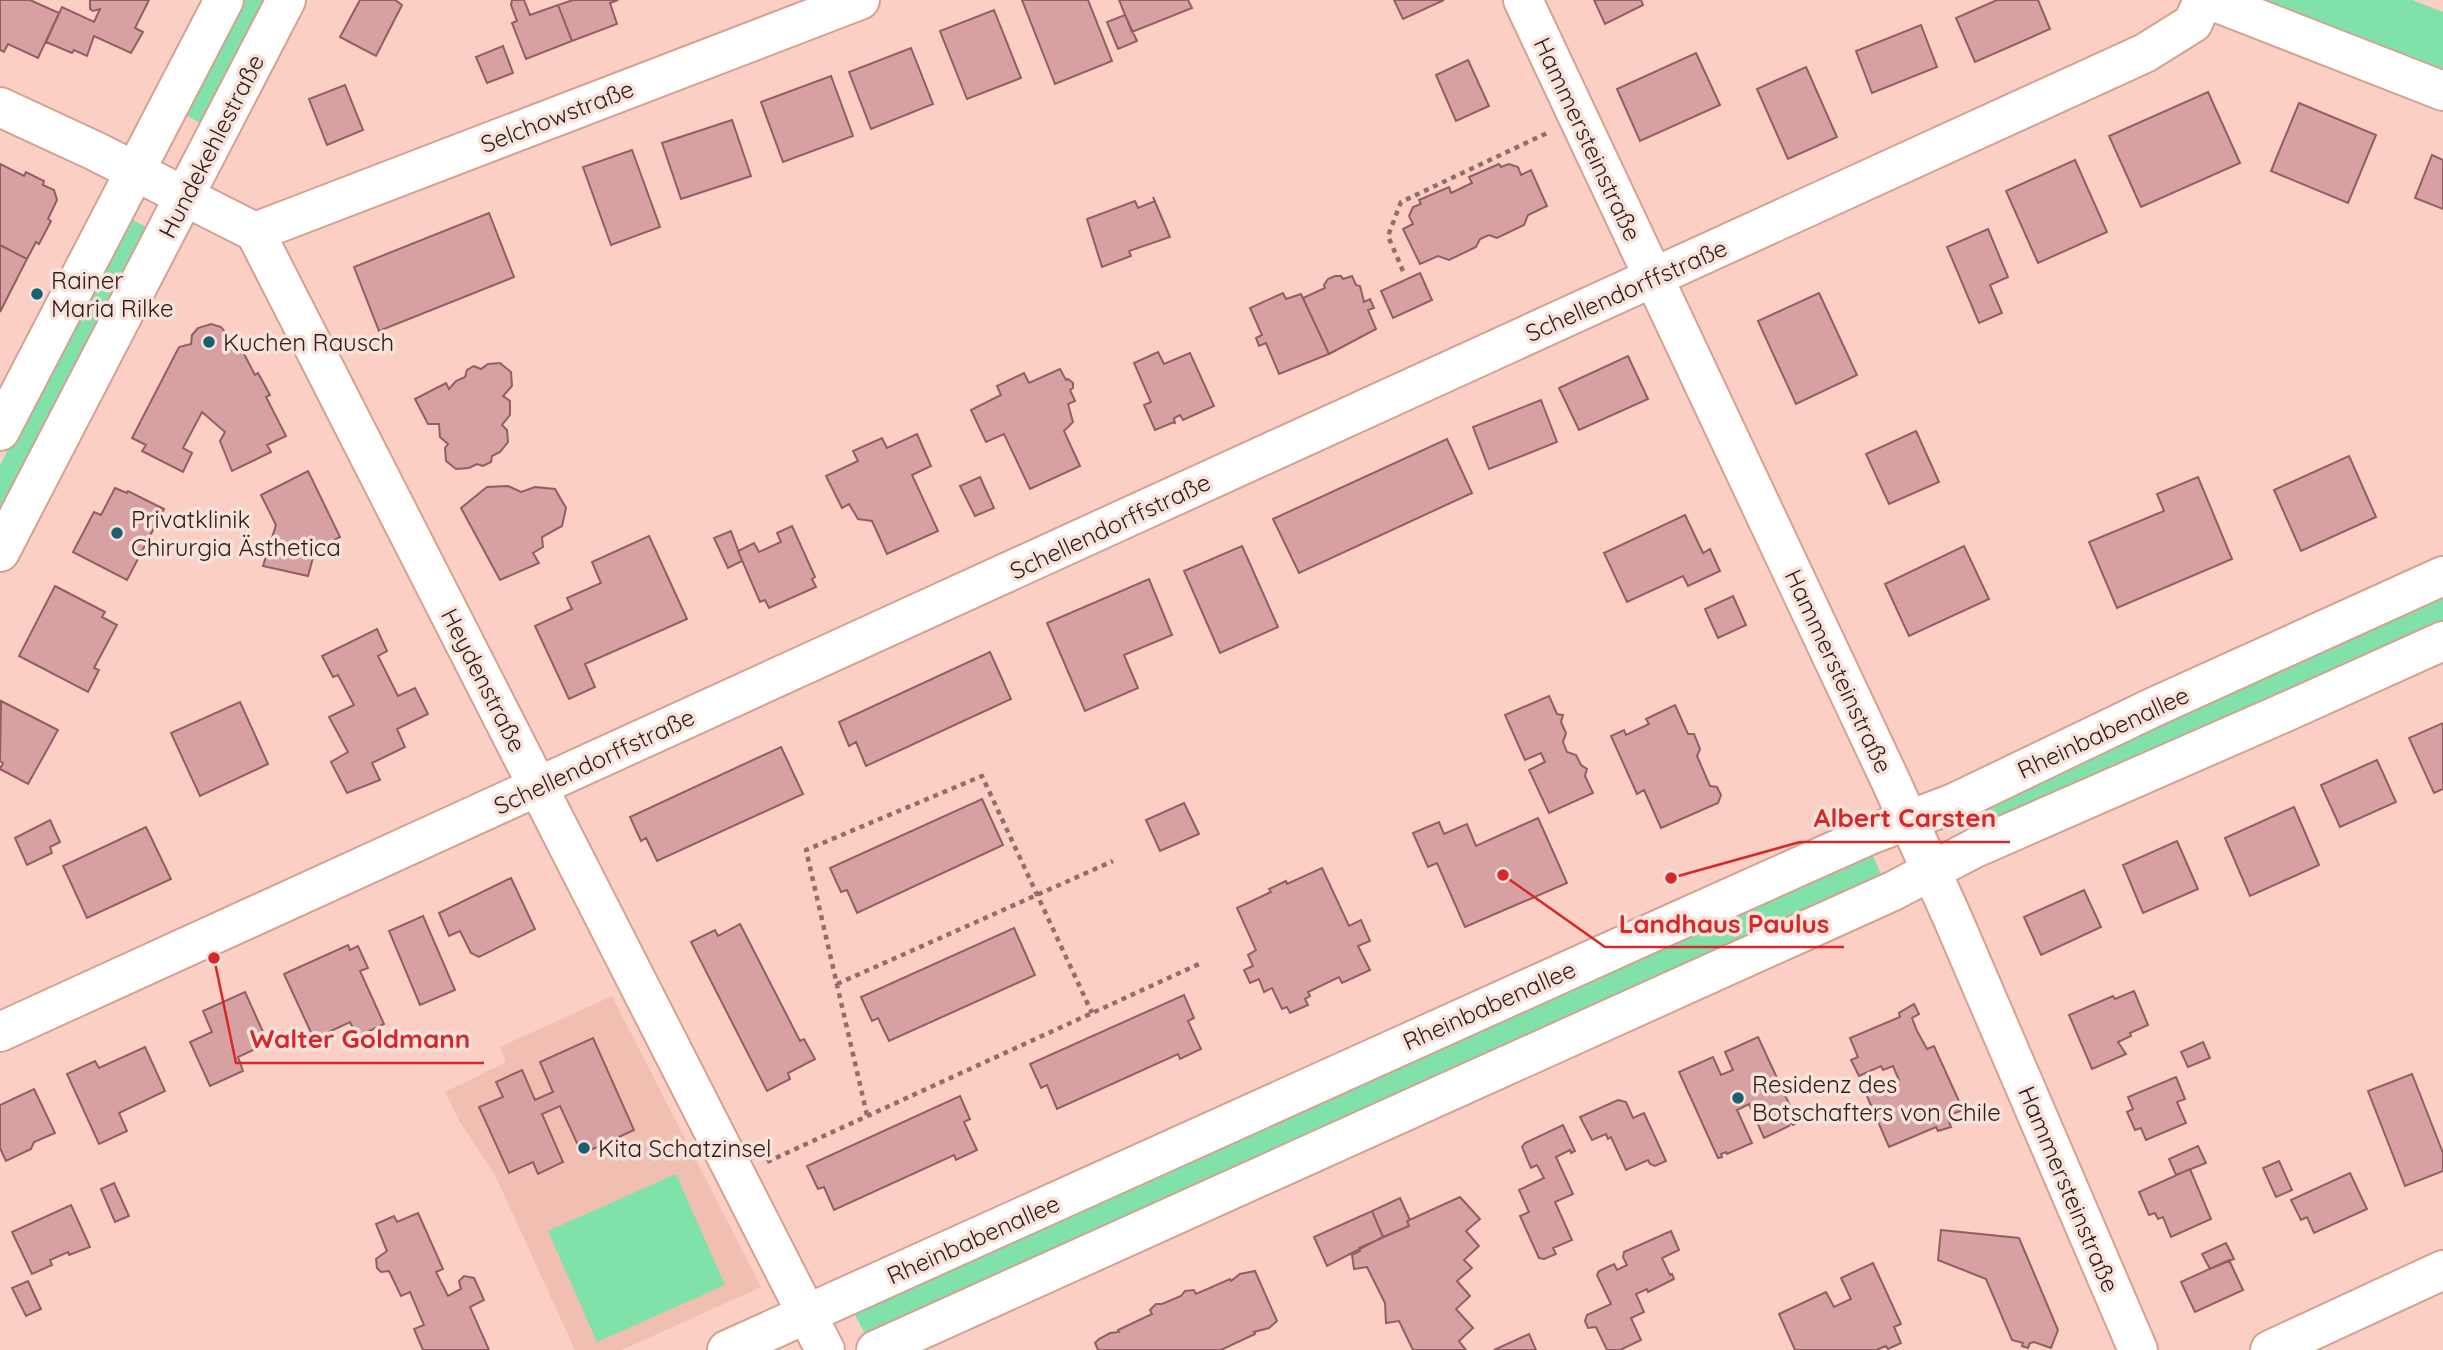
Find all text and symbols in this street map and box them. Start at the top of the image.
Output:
street label: Hammersteinstraße [1528,32,1648,246]
street label: Hundekehlestraße [152,49,270,243]
street label: Selchowstraße [476,73,638,159]
street label: Schellendorffstraße [1520,232,1732,348]
place label: Rainer Maria Rilke [51,265,173,323]
marker: Rainer Maria Rilke [29,286,45,302]
place label: Kuchen Rausch [223,327,394,357]
marker: Kuchen Rausch [201,334,217,350]
street label: Schellendorffstraße [1005,466,1215,586]
place label: Privatklinik Chirurgia Ästhetica [131,504,341,562]
marker: Privatklinik Chirurgia Ästhetica [109,525,125,541]
street label: Hammersteinstraße [1779,564,1899,778]
street label: Heydenstraße [435,603,533,757]
street label: Rheinbabenallee [2012,679,2194,785]
street label: Schellendorffstraße [489,701,699,821]
callout: Albert Carsten [1800,795,2010,842]
text: Albert Carsten [1814,801,1996,834]
callout: Landhaus Paulus [1605,900,1844,947]
text: Landhaus Paulus [1619,907,1829,940]
street label: Rheinbabenallee [1398,954,1580,1056]
callout: Walter Goldmann [236,1016,484,1063]
text: Walter Goldmann [250,1022,470,1055]
place label: Residenz des Botschafters von Chile [1752,1069,2001,1127]
street label: Hammersteinstraße [2012,1081,2126,1297]
marker: Residenz des Botschafters von Chile [1730,1090,1746,1106]
place label: Kita Schatzinsel [598,1133,772,1163]
marker: Kita Schatzinsel [576,1140,592,1156]
street label: Rheinbabenallee [882,1188,1064,1290]

